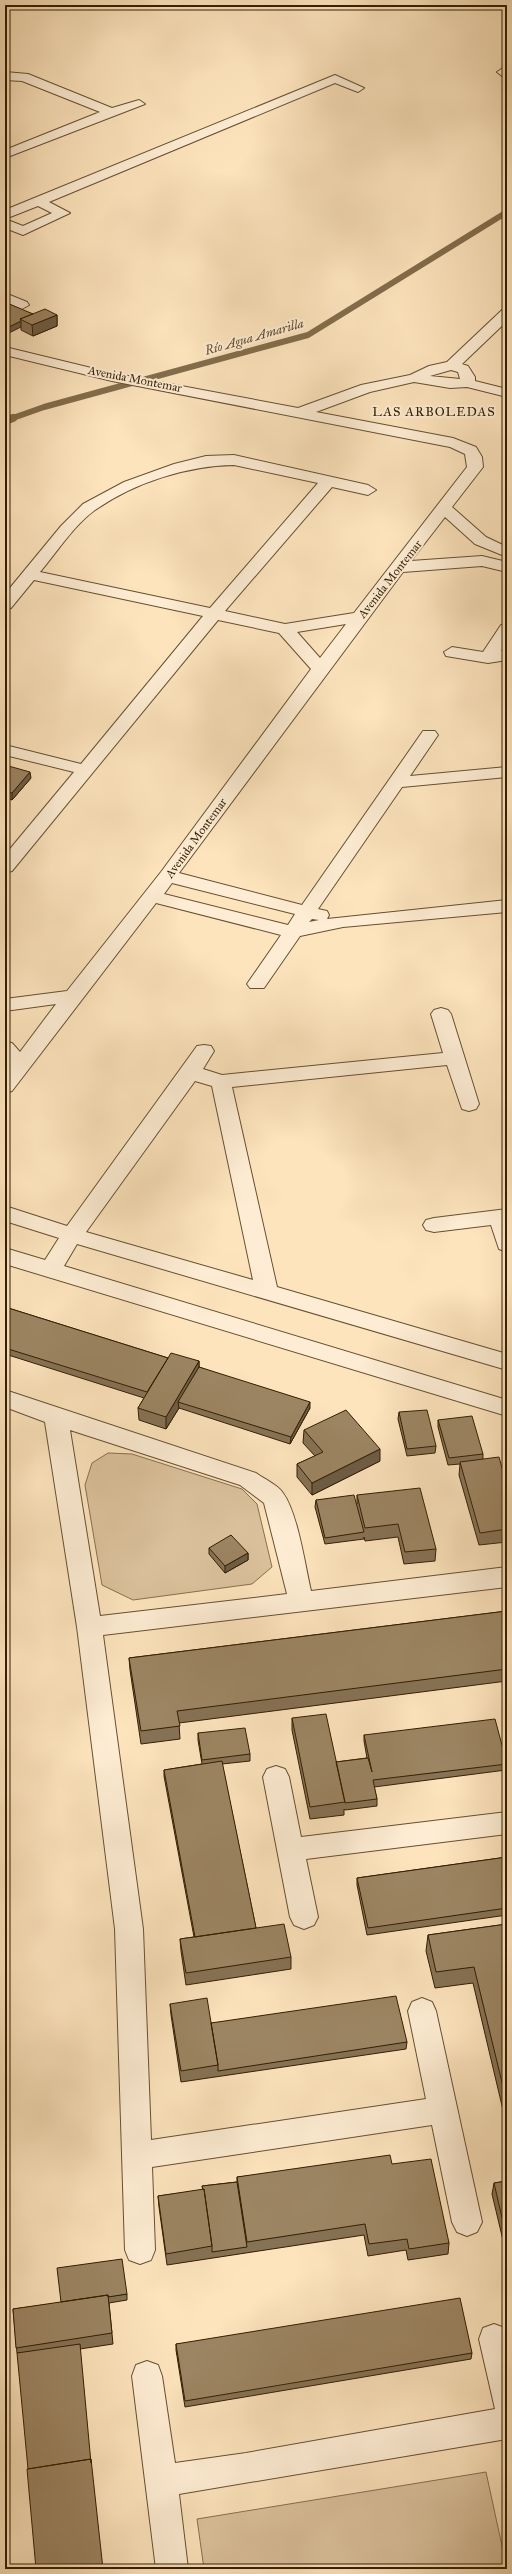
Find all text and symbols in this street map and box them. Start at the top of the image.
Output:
water label: Río Agua Amarilla [202,315,306,359]
street label: Avenida Montemar [86,363,184,395]
district label: LAS ARBOLEDAS [372,404,496,420]
street label: Avenida Montemar [355,537,425,622]
street label: Avenida Montemar [162,795,230,881]

